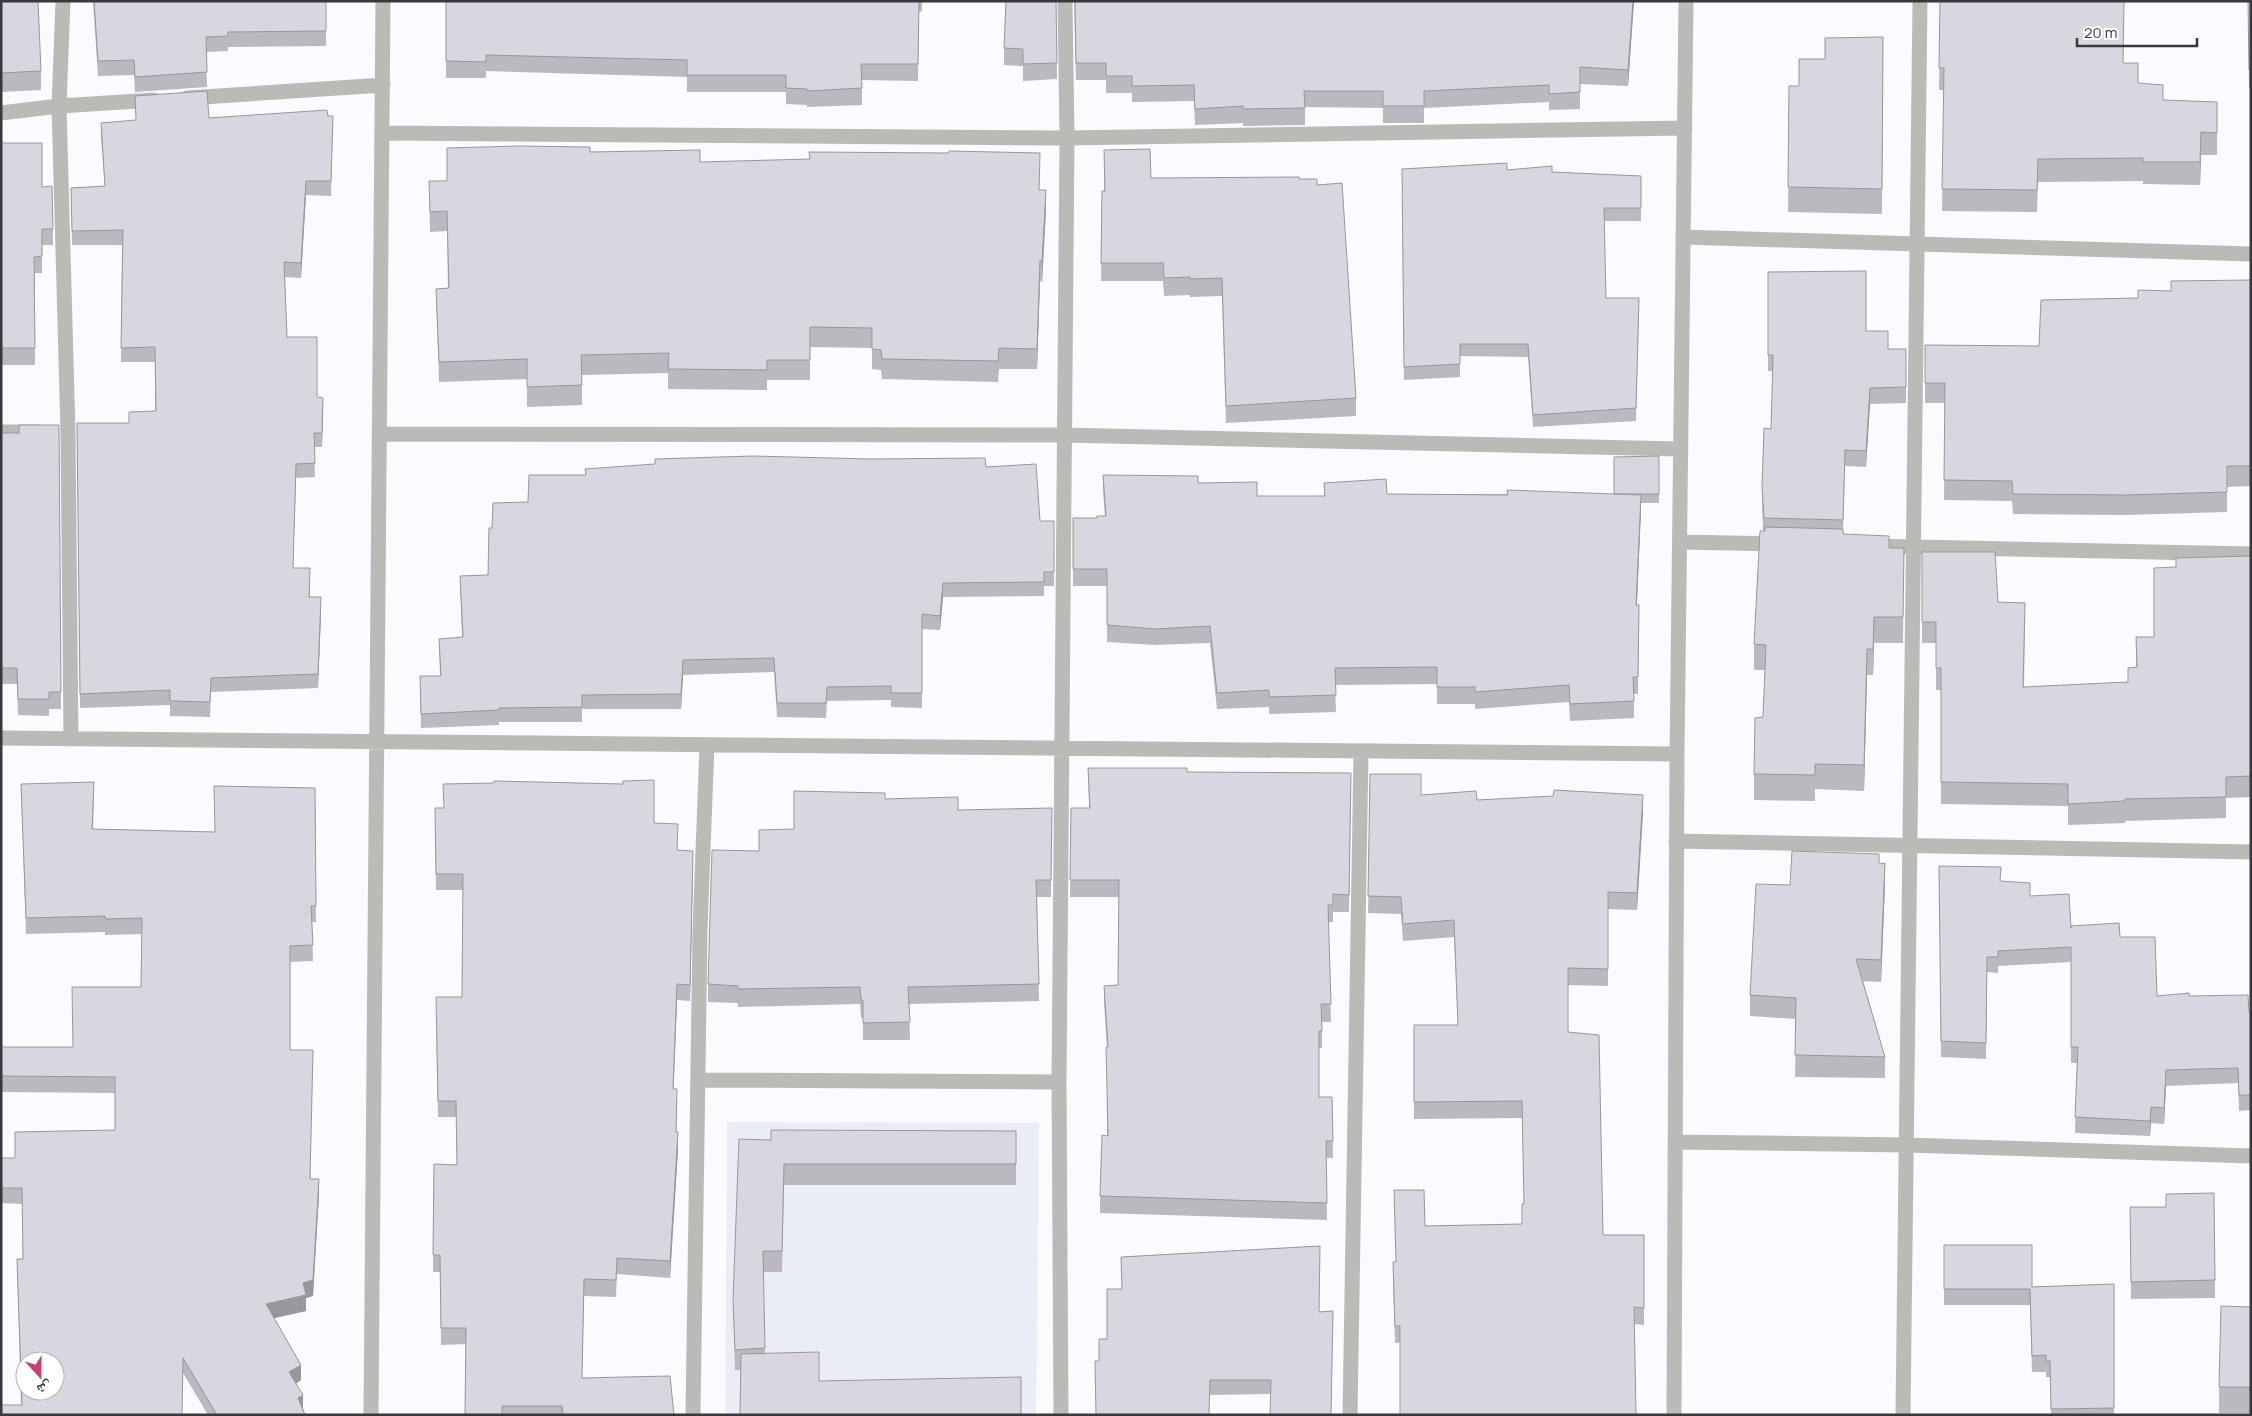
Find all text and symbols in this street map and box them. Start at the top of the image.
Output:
scale bar [2077,15,2197,47]
text: 20 m [2084,22,2117,43]
north arrow [15,1351,65,1401]
text: ش [34,1377,55,1400]

